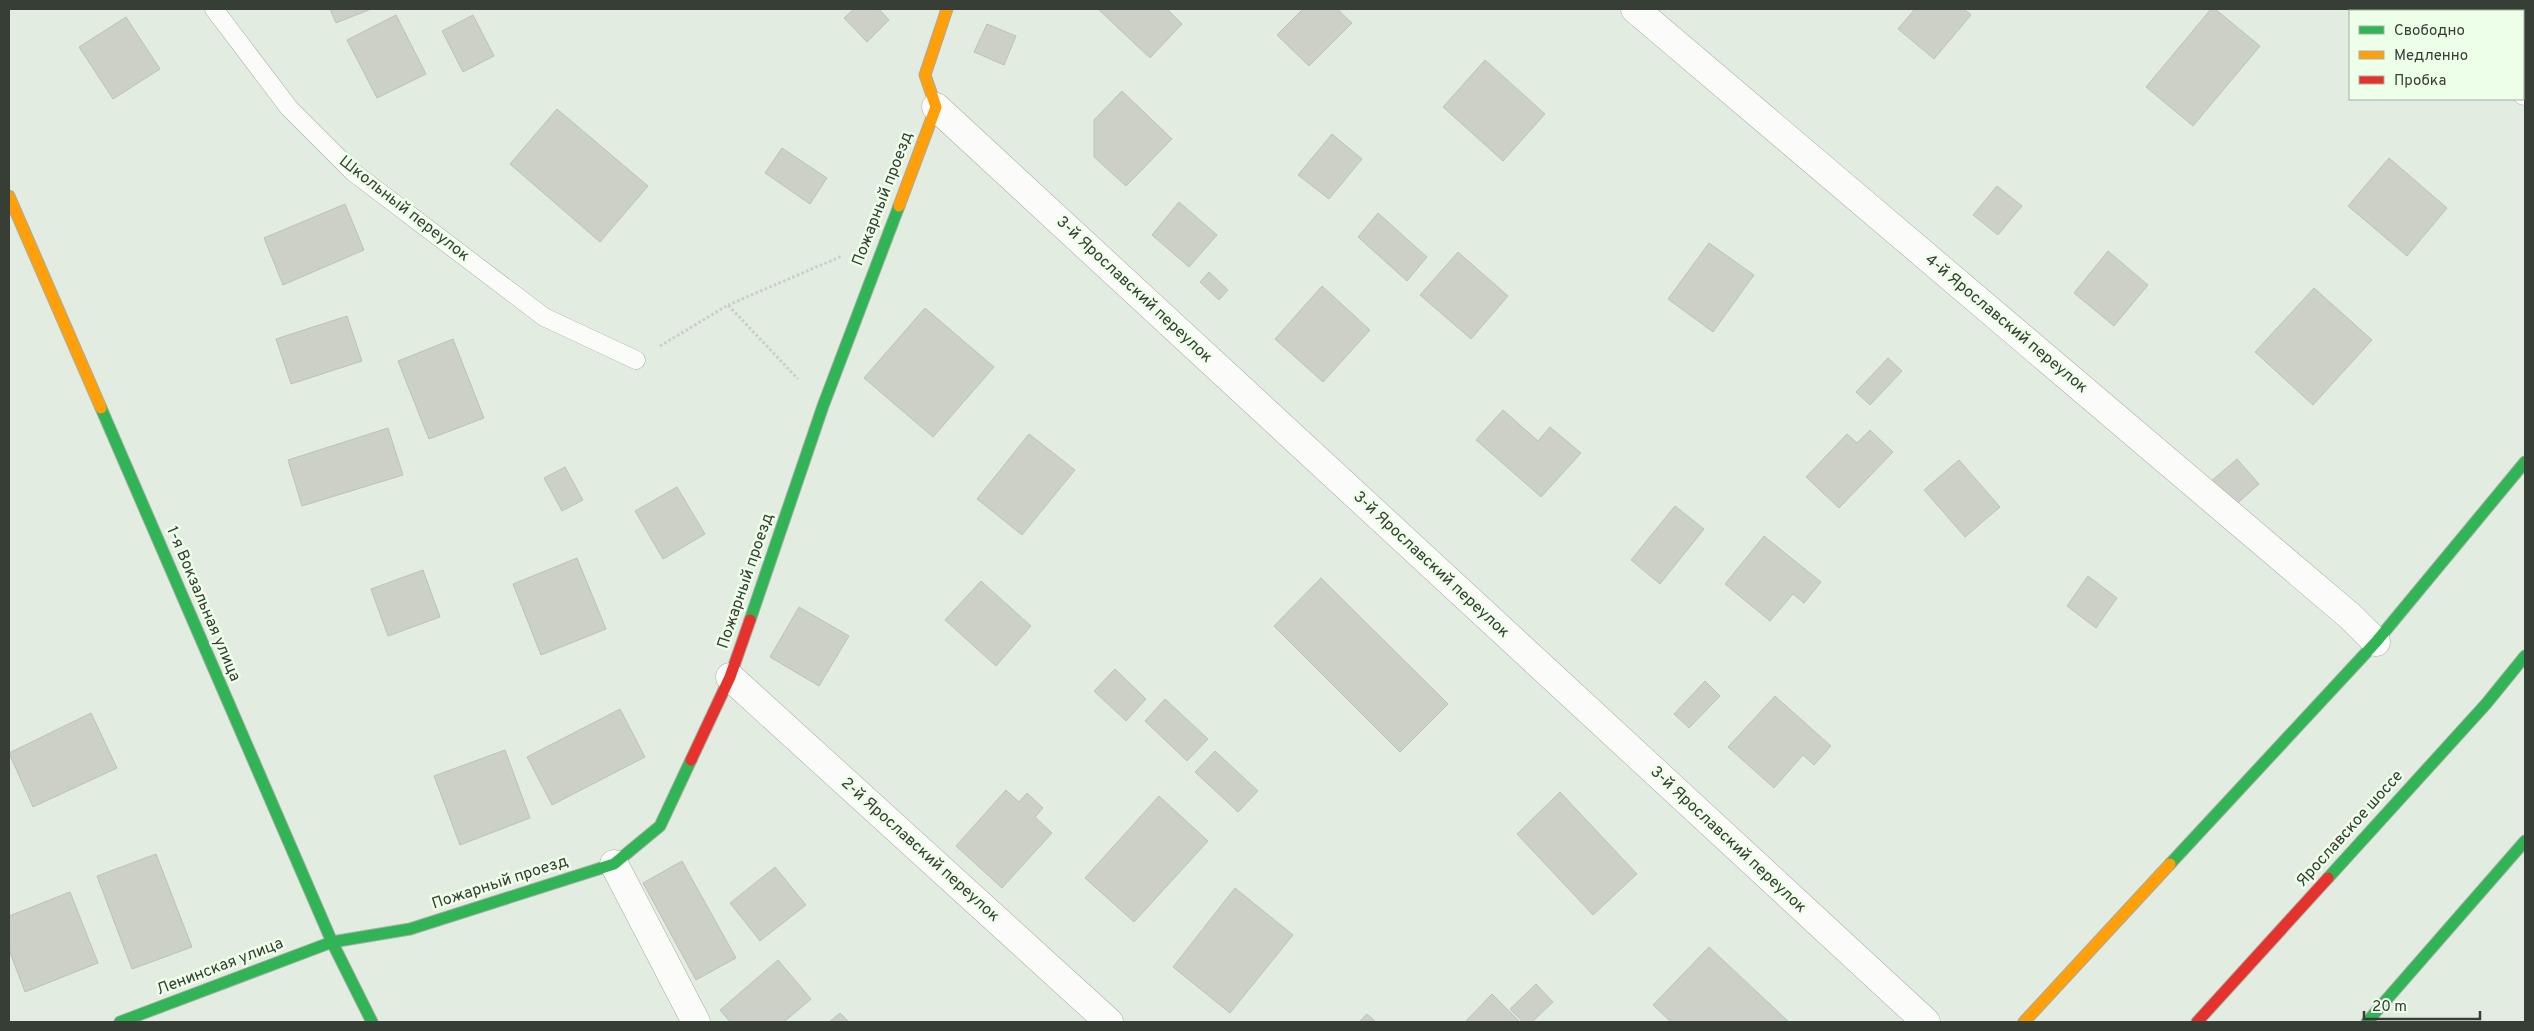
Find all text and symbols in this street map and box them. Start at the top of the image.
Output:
legend [2349,10,2524,100]
text: Свободно [2394,22,2465,41]
text: Медленно [2394,47,2468,66]
text: Пробка [2394,72,2446,91]
street label: Пожарный проезд [848,129,918,269]
street label: Школьный переулок [335,152,473,266]
street label: 3-й Ярославский переулок [1052,212,1216,368]
street label: 4-й Ярославский переулок [1920,250,2092,398]
street label: 3-й Ярославский переулок [1349,487,1513,643]
street label: Пожарный проезд [713,511,779,651]
street label: 1-я Вокзальная улица [161,523,245,685]
street label: 3-й Ярославский переулок [1646,762,1810,918]
street label: Ярославское шоссе [2292,766,2408,892]
street label: 2-й Ярославский переулок [837,773,1003,927]
street label: Пожарный проезд [429,852,571,914]
street label: Ленинская улица [154,934,286,1000]
scale bar [2364,988,2480,1020]
text: 20 m [2372,998,2407,1017]

